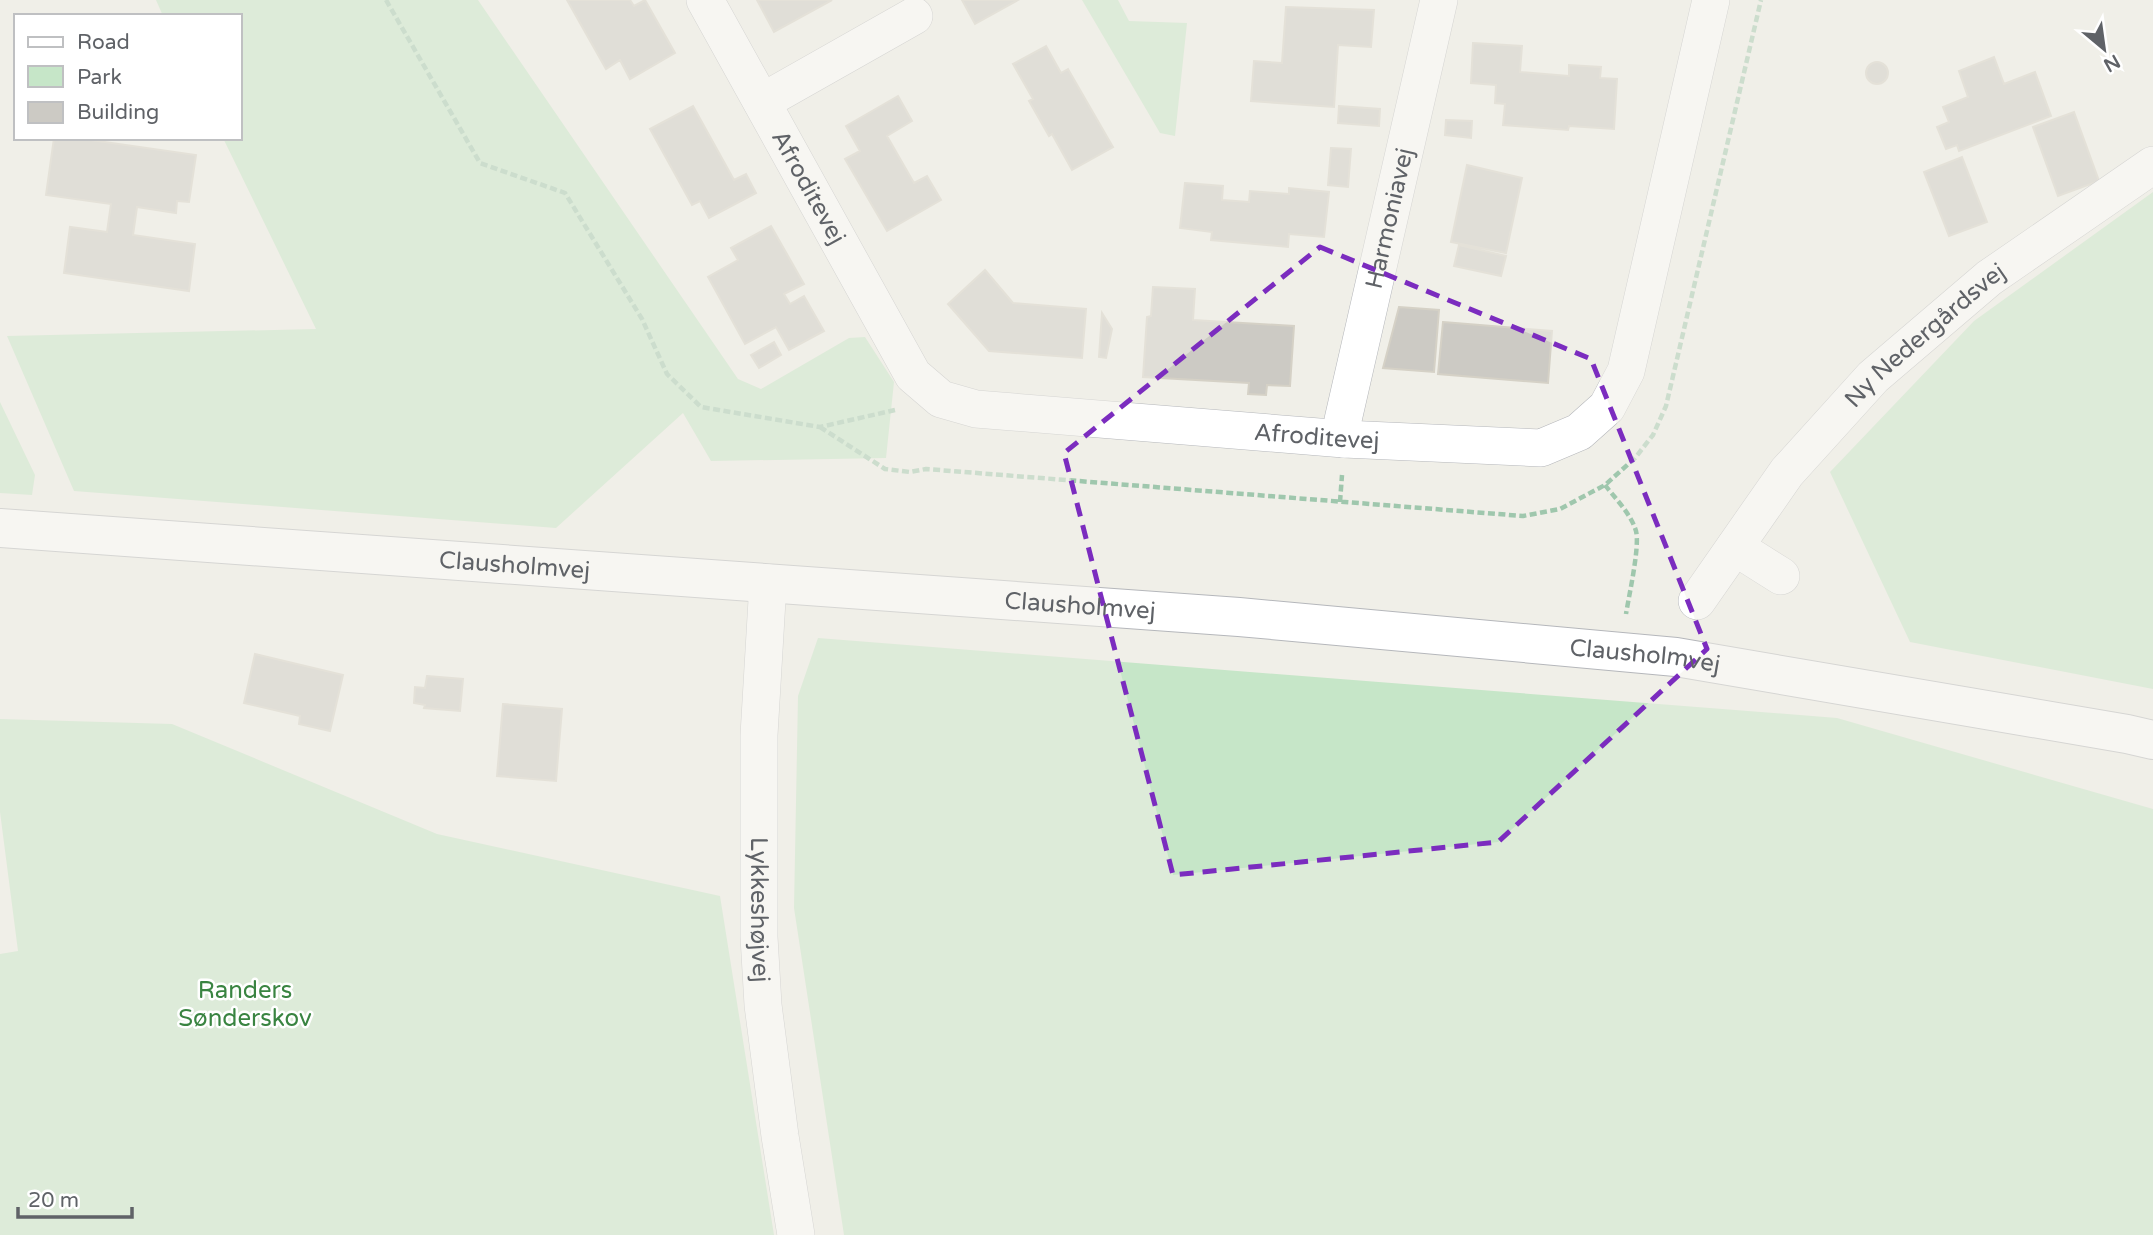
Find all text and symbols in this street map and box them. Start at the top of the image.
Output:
legend [14,14,242,140]
north arrow [2069,14,2139,84]
text: Road [77,30,130,55]
text: N [2100,50,2124,76]
text: Park [77,65,122,90]
text: Building [77,100,159,125]
street label: Afroditevej [766,125,852,249]
street label: Harmoniavej [1359,145,1419,291]
street label: Ny Nedergårdsvej [1838,257,2011,413]
street label: Afroditevej [1253,417,1380,455]
street label: Clausholmvej [438,545,591,585]
street label: Clausholmvej [1004,586,1157,625]
street label: Clausholmvej [1568,633,1723,679]
street label: Lykkeshøjvej [745,837,776,983]
park label: Randers Sønderskov [178,976,312,1033]
scale bar [18,1176,131,1220]
text: 20 m [28,1188,79,1213]

